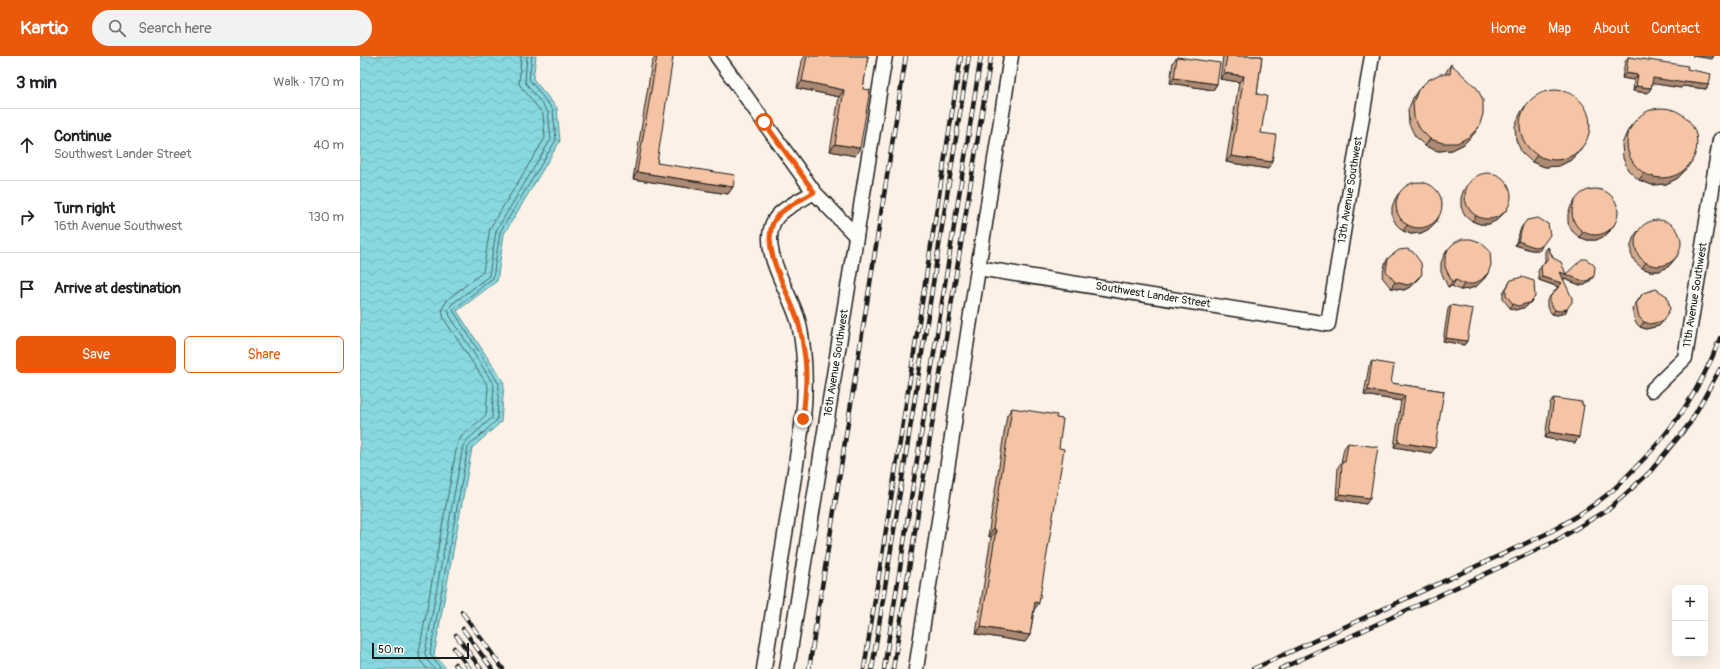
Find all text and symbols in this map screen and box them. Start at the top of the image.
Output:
search box [92,10,372,46]
text: Kartio [20,16,68,40]
icon: search [106,17,128,39]
text: Search here [138,19,212,38]
text: Home [1491,20,1526,37]
text: Map [1548,20,1571,37]
text: About [1593,20,1629,37]
text: Contact [1651,20,1700,37]
text: 3 min [16,72,57,93]
text: Walk · 170 m [273,74,344,90]
route start [755,113,773,131]
text: Continue [54,127,112,146]
icon: ahead [16,134,38,156]
street label: 13th Avenue Southwest [1335,135,1365,244]
text: 40 m [313,137,344,153]
text: Southwest Lander Street [54,146,191,162]
text: Turn right [54,199,115,218]
icon: right [16,206,38,228]
text: 130 m [308,209,344,225]
text: 16th Avenue Southwest [54,218,182,234]
street label: 11th Avenue Southwest [1680,241,1710,349]
icon: arrive [16,278,38,300]
text: Arrive at destination [54,279,181,298]
street label: Southwest Lander Street [1095,279,1212,311]
street label: 16th Avenue Southwest [821,308,851,418]
button: Save [16,336,176,373]
button: Share [184,336,344,373]
route end [794,410,812,428]
map controls [1672,585,1708,657]
button: + [1672,585,1708,621]
button: − [1672,621,1708,657]
scale bar [372,641,469,660]
text: 50 m [378,643,404,656]

